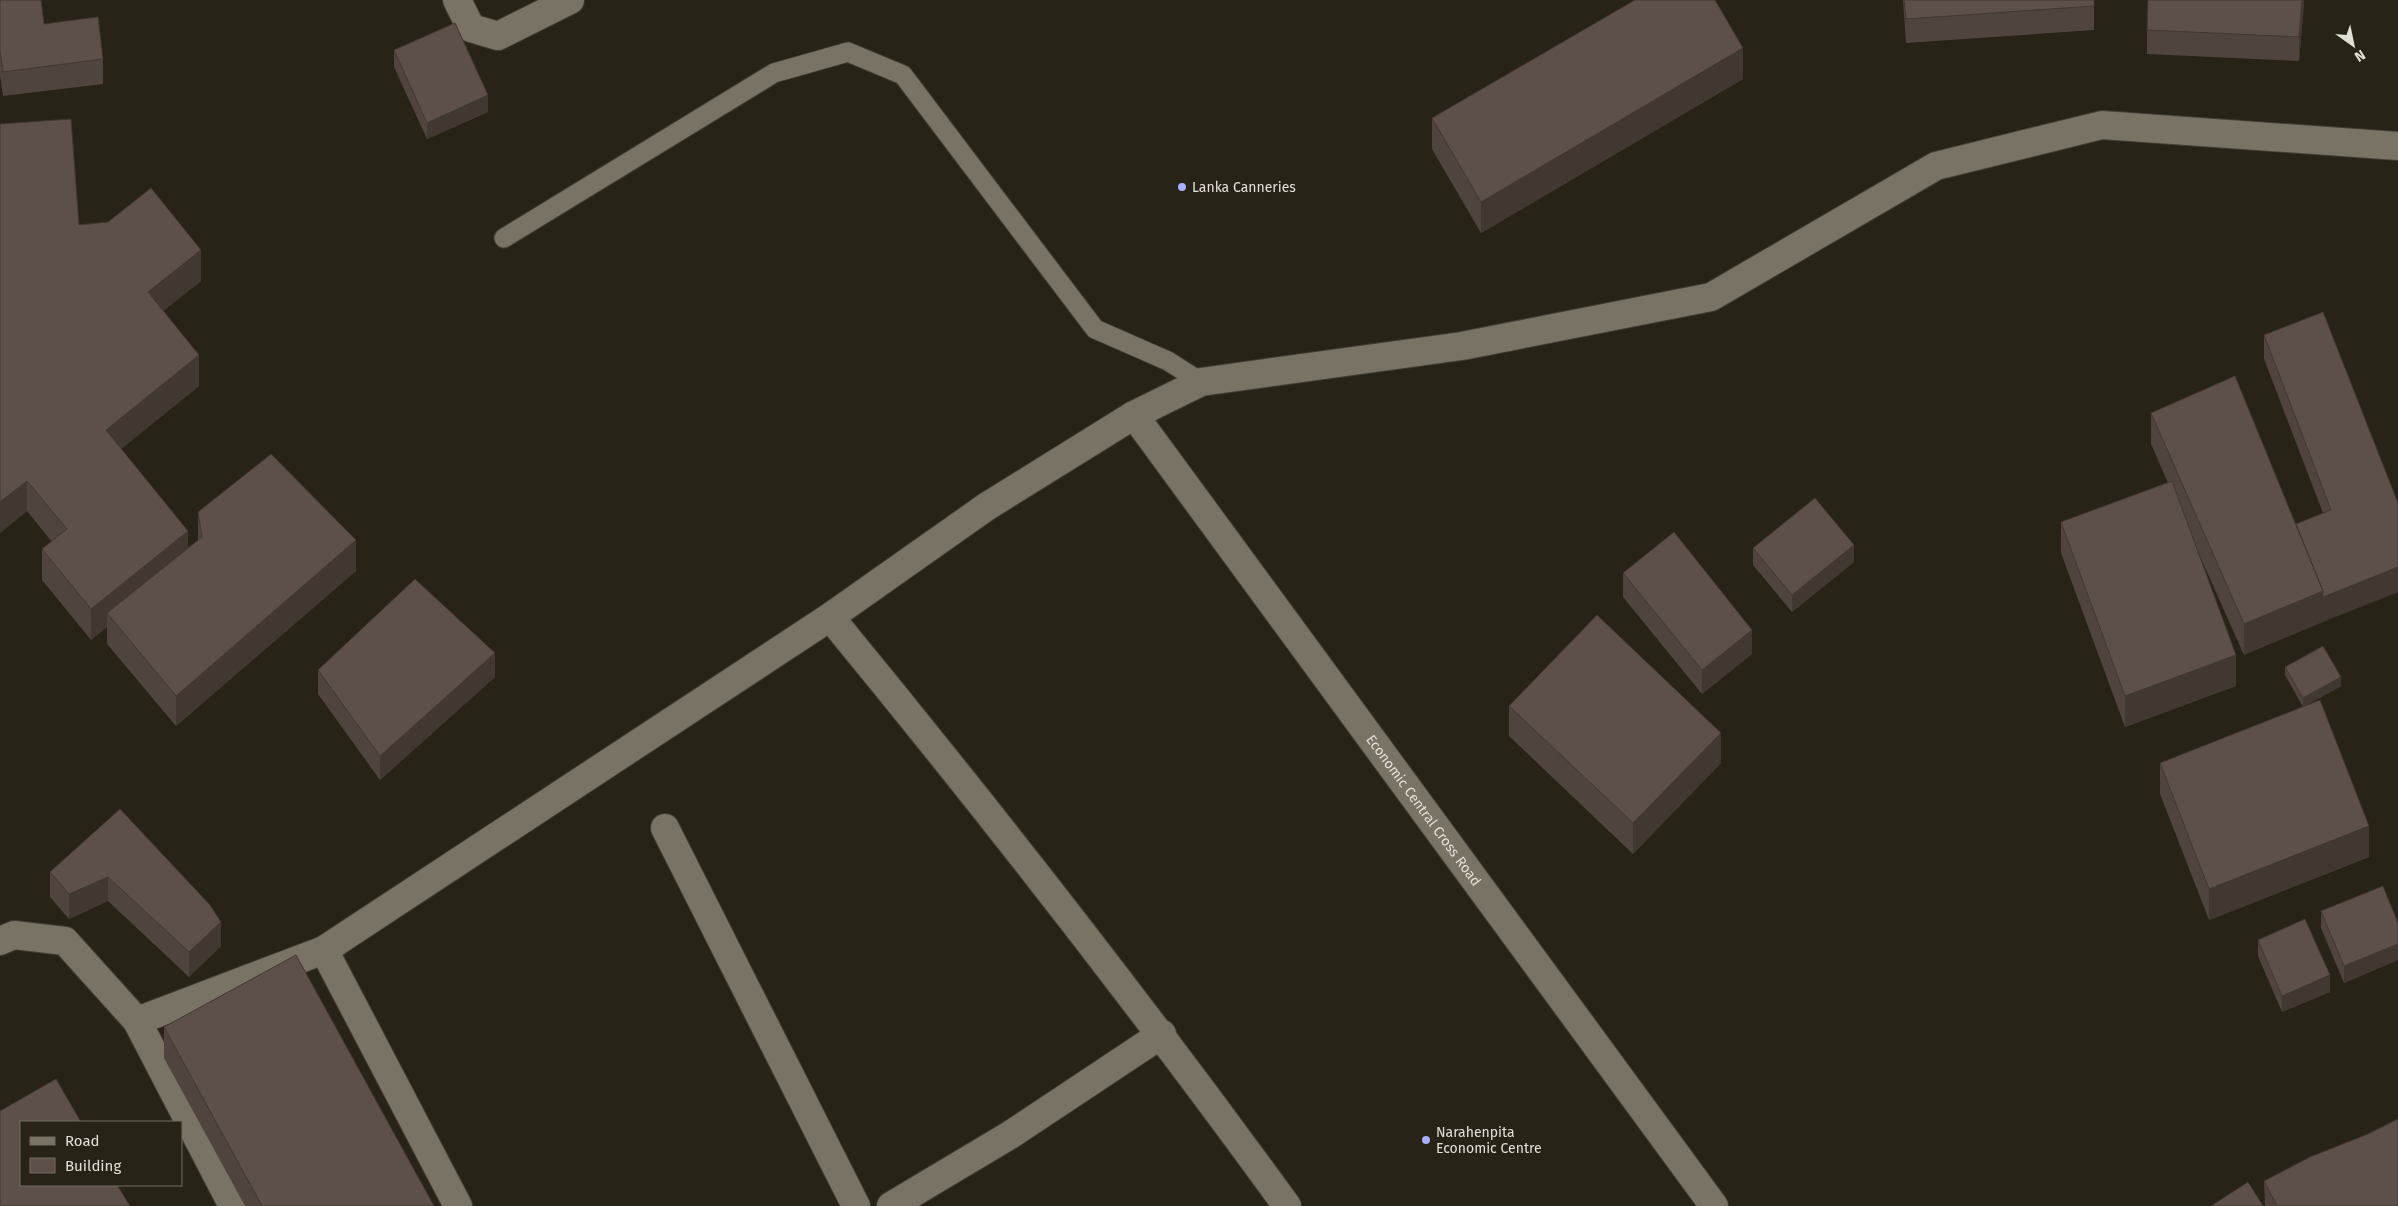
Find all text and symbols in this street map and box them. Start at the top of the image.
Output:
north arrow [2328,20,2378,70]
text: N [2351,46,2368,65]
place label: Lanka Canneries [1192,179,1296,196]
marker: Lanka Canneries [1176,181,1188,193]
street label: Economic Central Cross Road [1362,732,1484,889]
legend [20,1121,182,1186]
place label: Narahenpita Economic Centre [1436,1124,1542,1157]
text: Road [65,1132,100,1150]
marker: Narahenpita Economic Centre [1420,1134,1432,1146]
text: Building [65,1157,121,1175]

